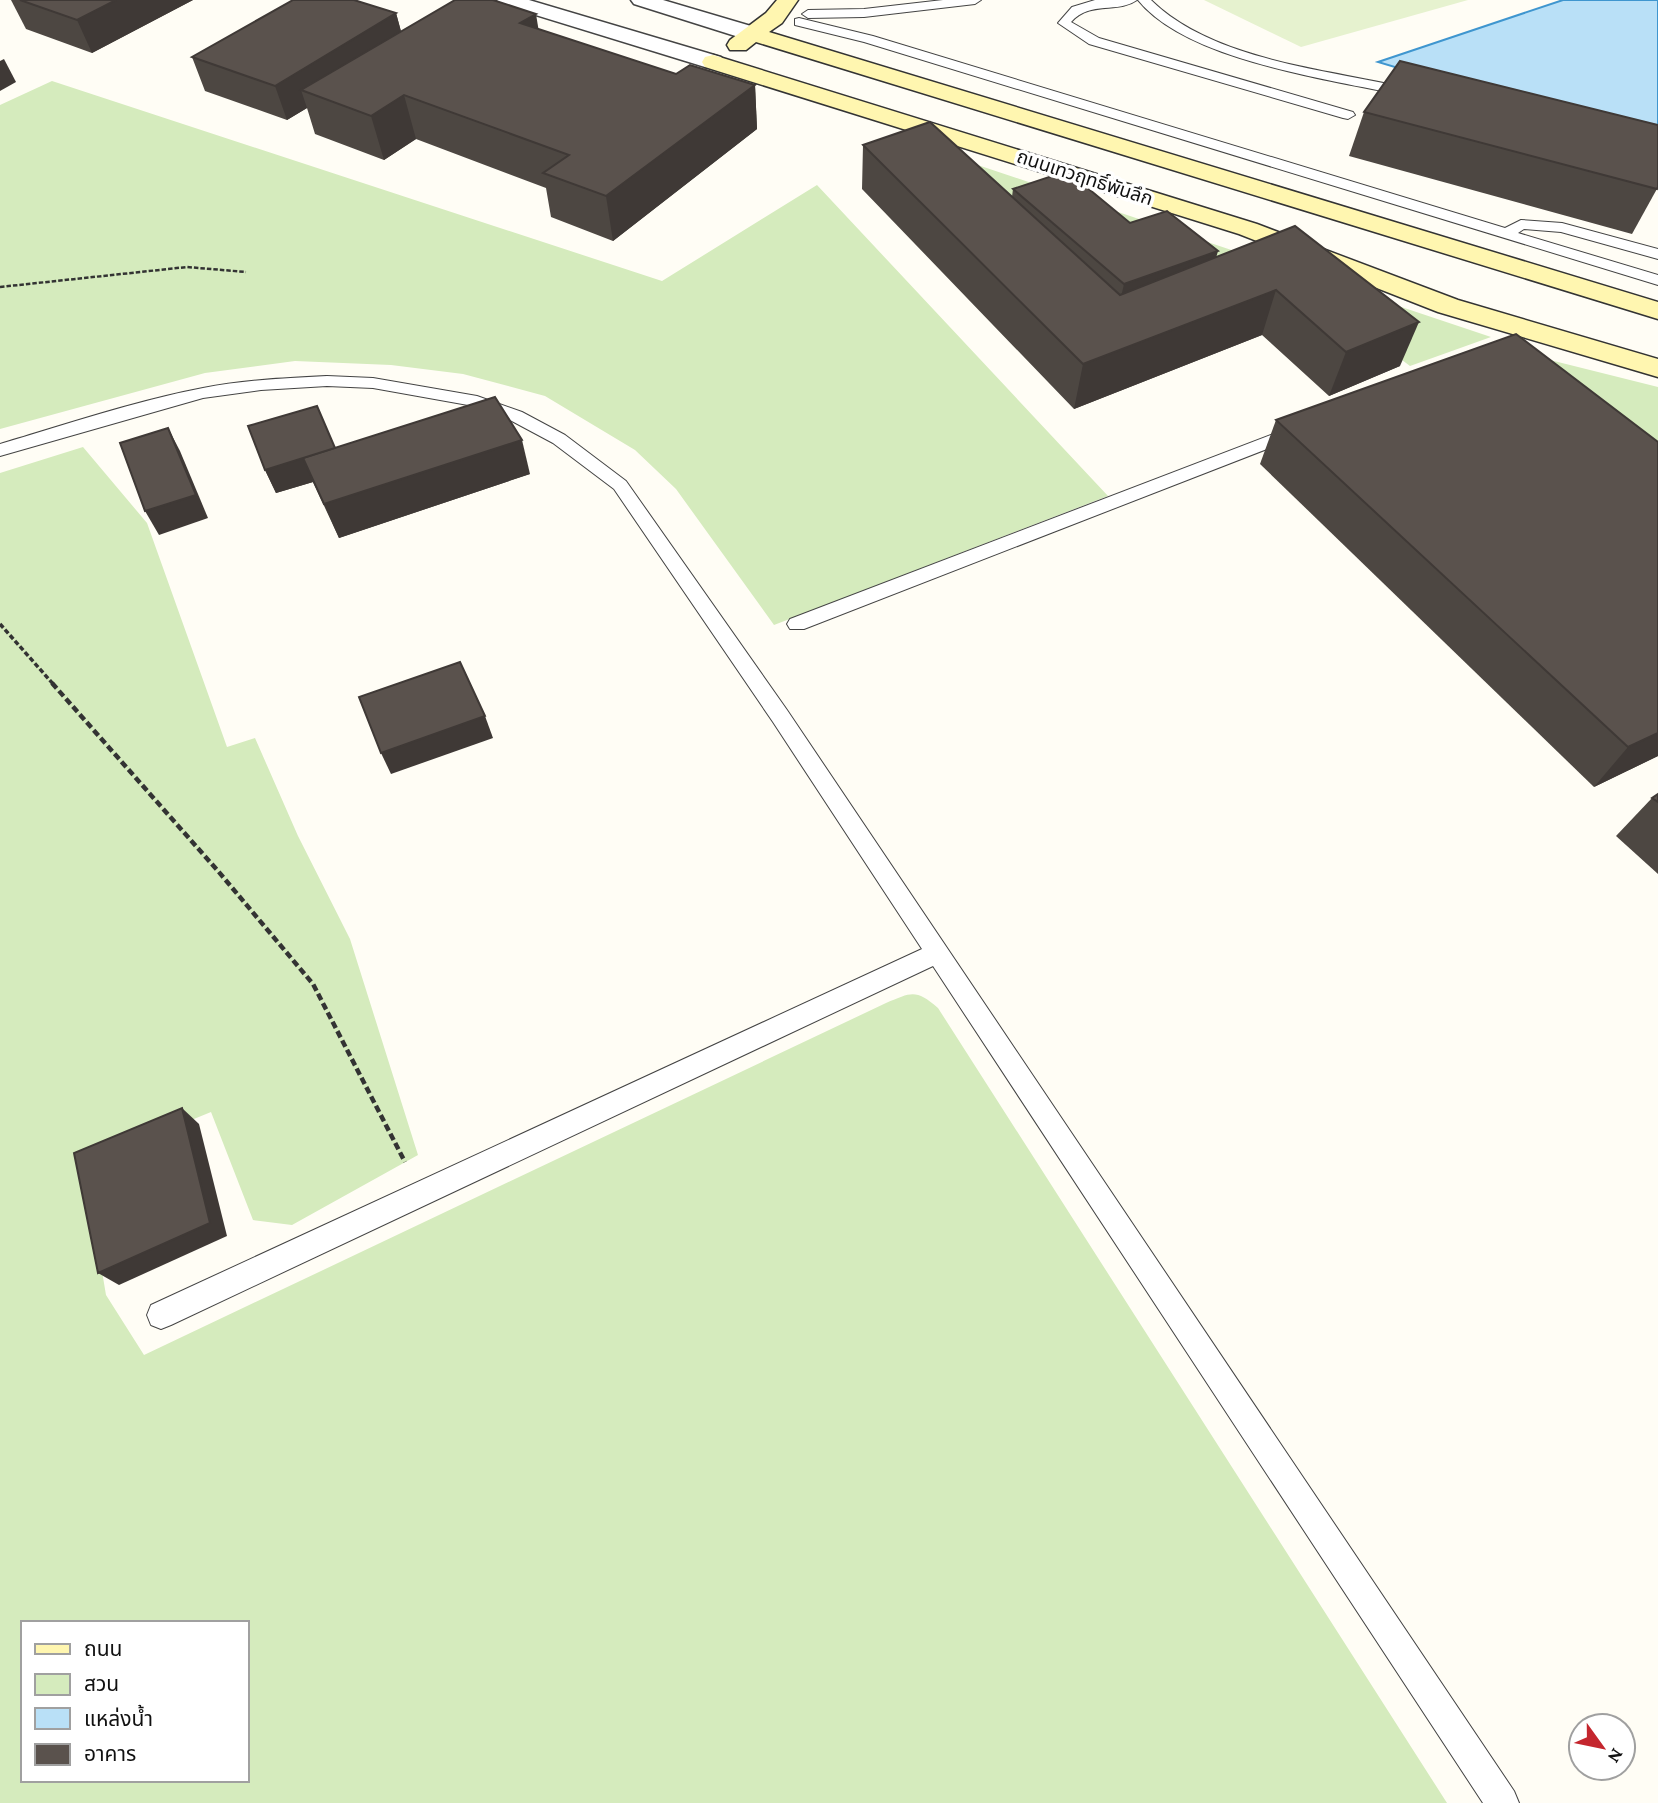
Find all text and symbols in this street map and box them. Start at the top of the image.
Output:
street label: ถนนเทวฤทธิ์พันลึก [1014,145,1156,209]
legend [21,1621,248,1782]
text: ถนน [84,1637,122,1661]
text: สวน [84,1672,119,1696]
text: แหล่งน้ำ [84,1704,153,1731]
north arrow [1567,1712,1637,1782]
text: อาคาร [84,1742,136,1766]
text: N [1603,1745,1628,1767]

